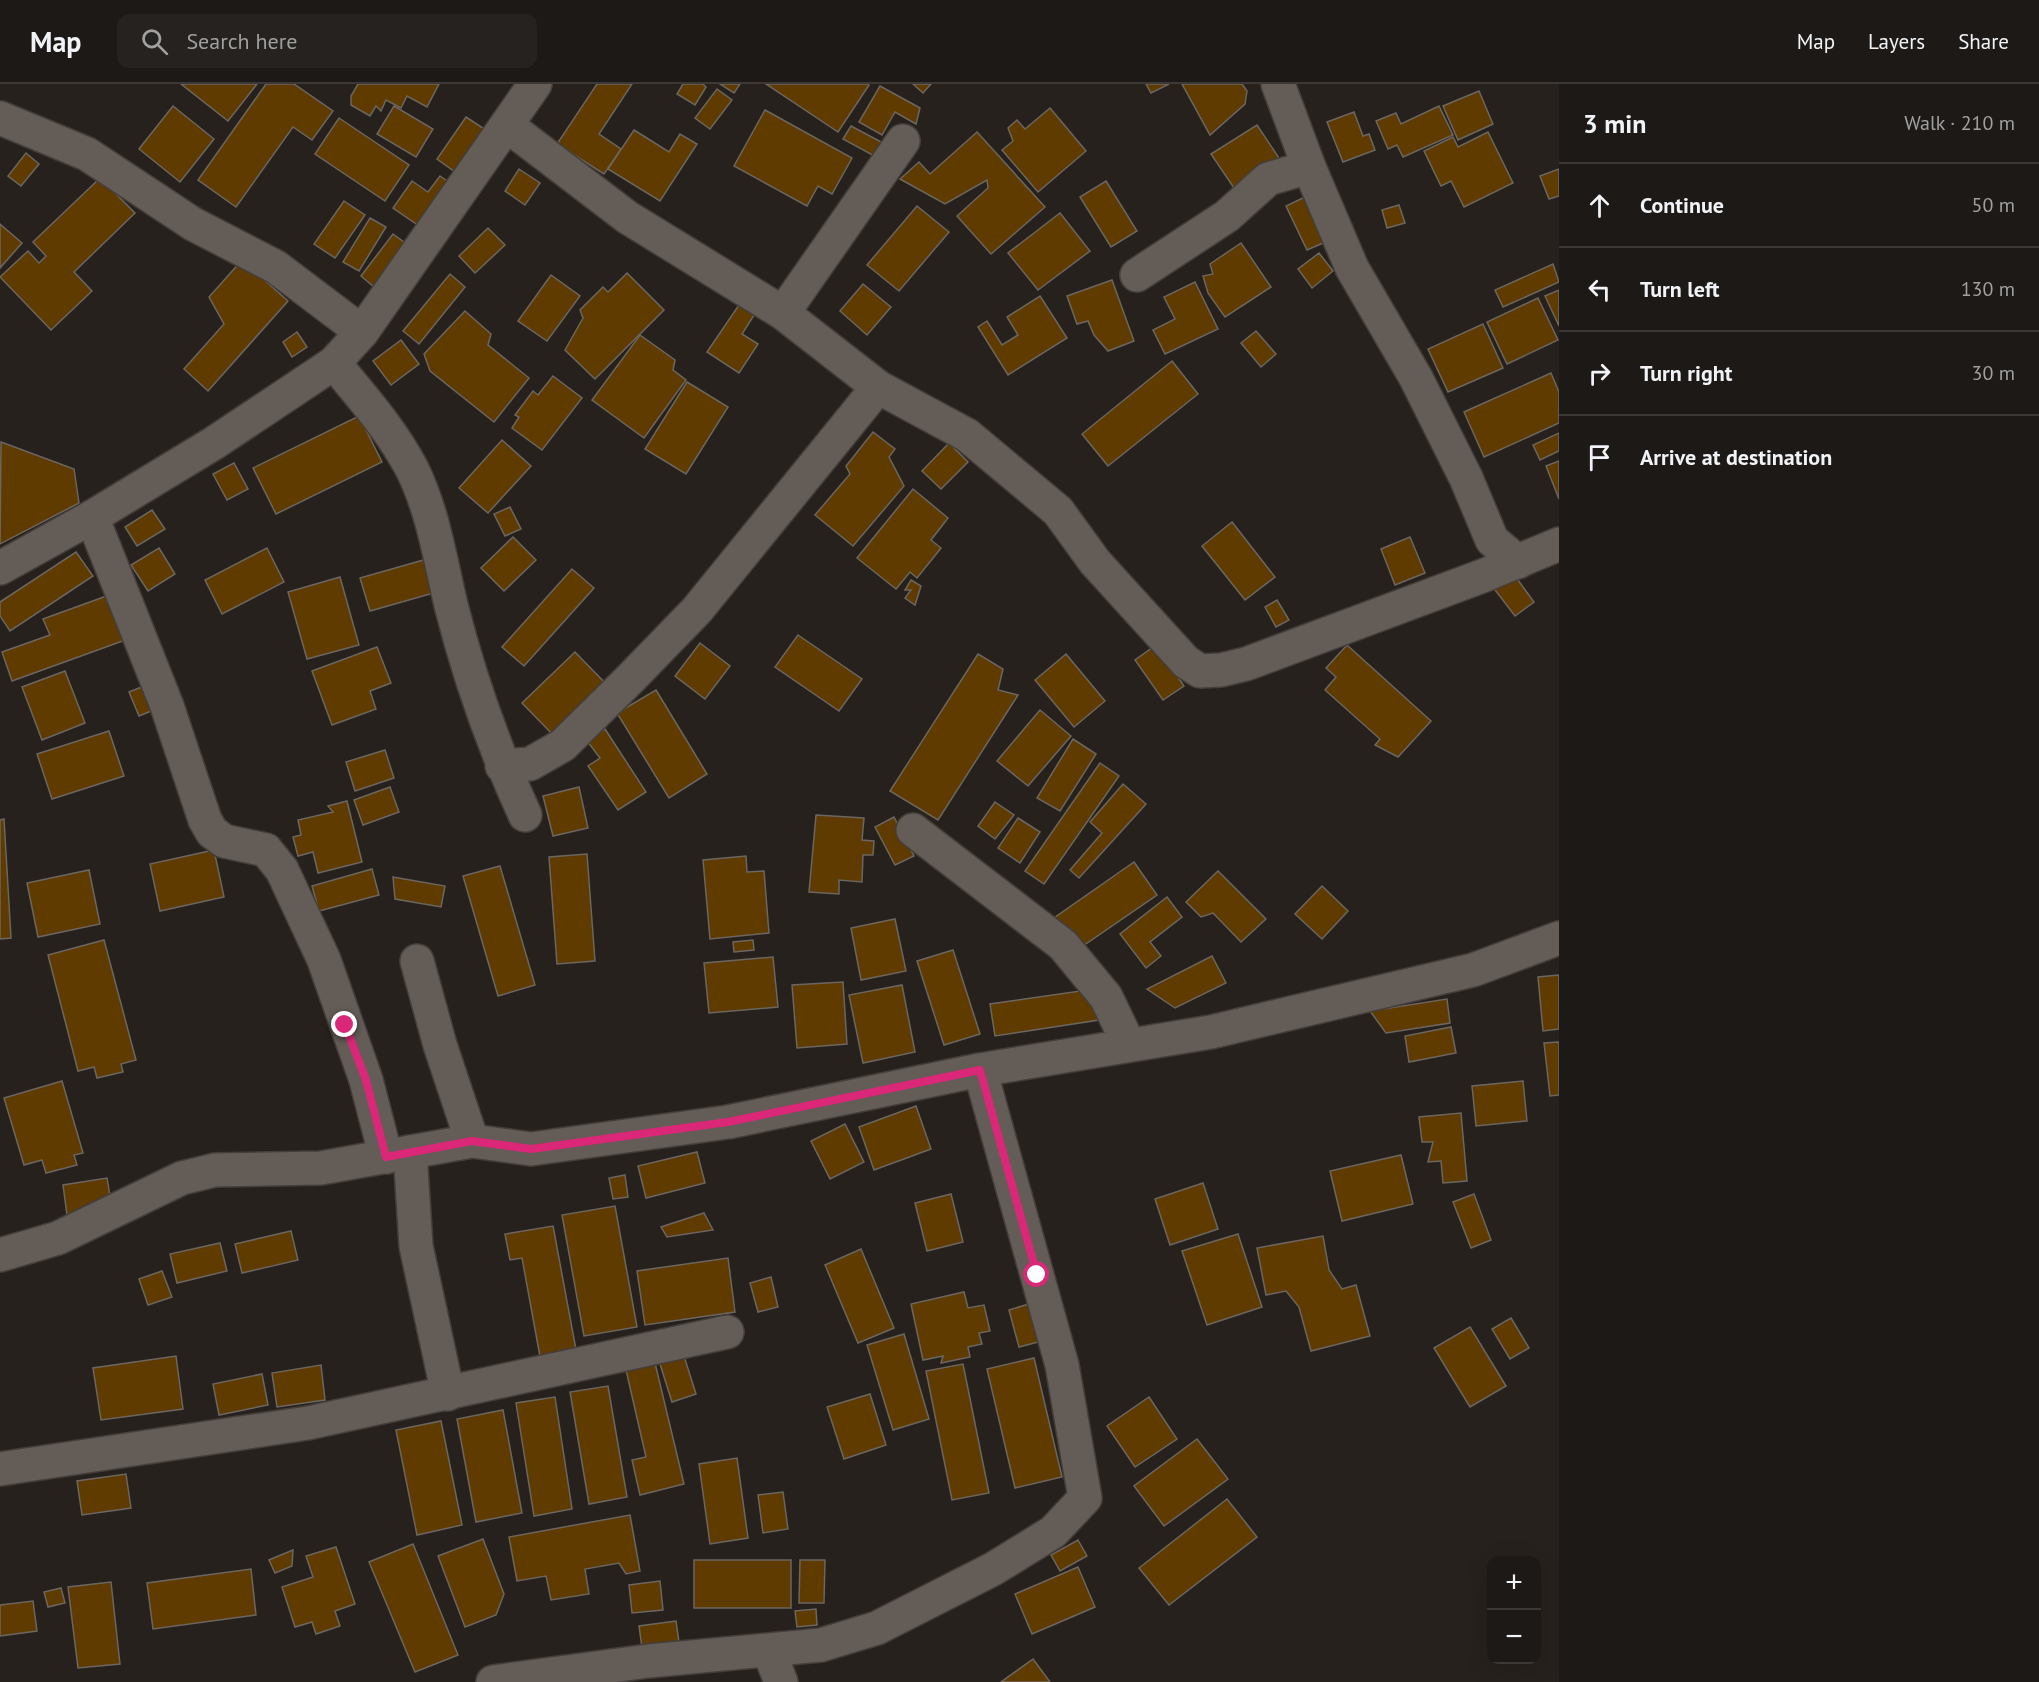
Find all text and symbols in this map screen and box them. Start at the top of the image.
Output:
search box [117,14,537,68]
text: Map [30,23,81,60]
icon: search [138,25,171,58]
text: Search here [186,27,297,55]
text: Map [1797,28,1835,55]
text: Layers [1868,28,1925,55]
text: Share [1958,28,2009,55]
text: 3 min [1583,107,1646,140]
text: Walk · 210 m [1904,110,2015,136]
icon: ahead [1583,189,1616,222]
text: Continue [1640,191,1724,219]
text: 50 m [1972,192,2015,218]
icon: left [1583,273,1616,306]
text: Turn left [1640,275,1720,303]
text: 130 m [1961,276,2015,302]
icon: right [1583,357,1616,390]
text: Turn right [1640,359,1732,387]
text: 30 m [1972,360,2015,386]
icon: arrive [1583,441,1616,474]
text: Arrive at destination [1640,443,1832,471]
route end [331,1011,357,1037]
route start [1023,1261,1049,1287]
map controls [1487,1556,1541,1664]
button: + [1487,1556,1541,1610]
button: − [1487,1610,1541,1664]

